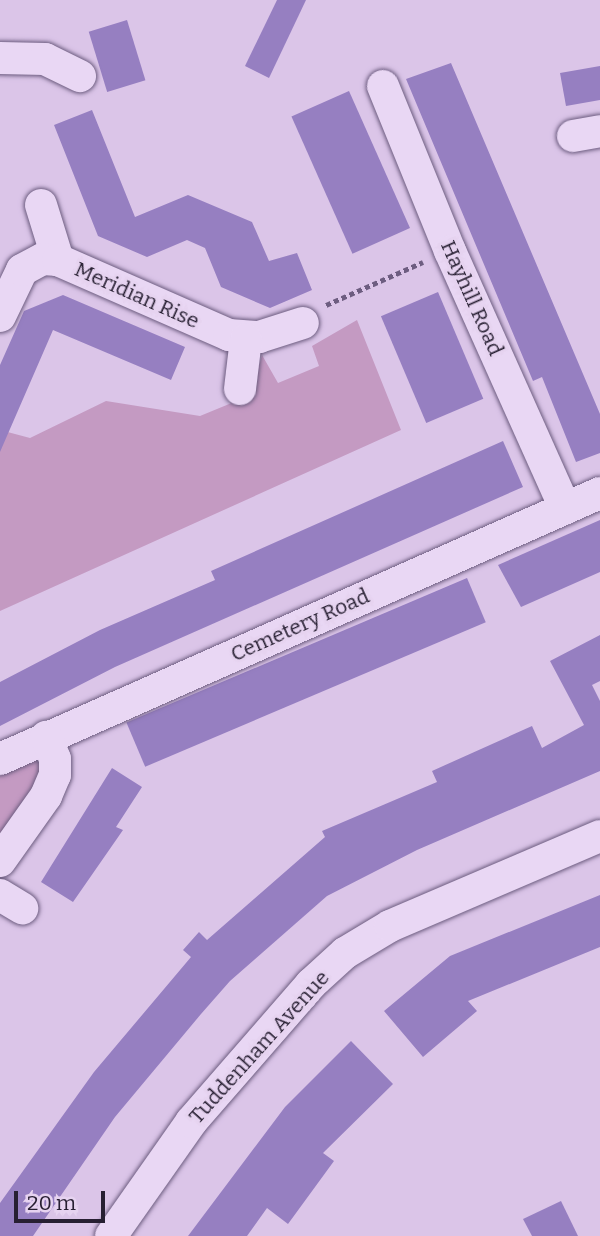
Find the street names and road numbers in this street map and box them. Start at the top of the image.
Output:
street label: Hayhill Road [435,237,509,359]
street label: Meridian Rise [71,256,203,334]
street label: Cemetery Road [227,583,373,667]
street label: Tuddenham Avenue [184,965,334,1129]

